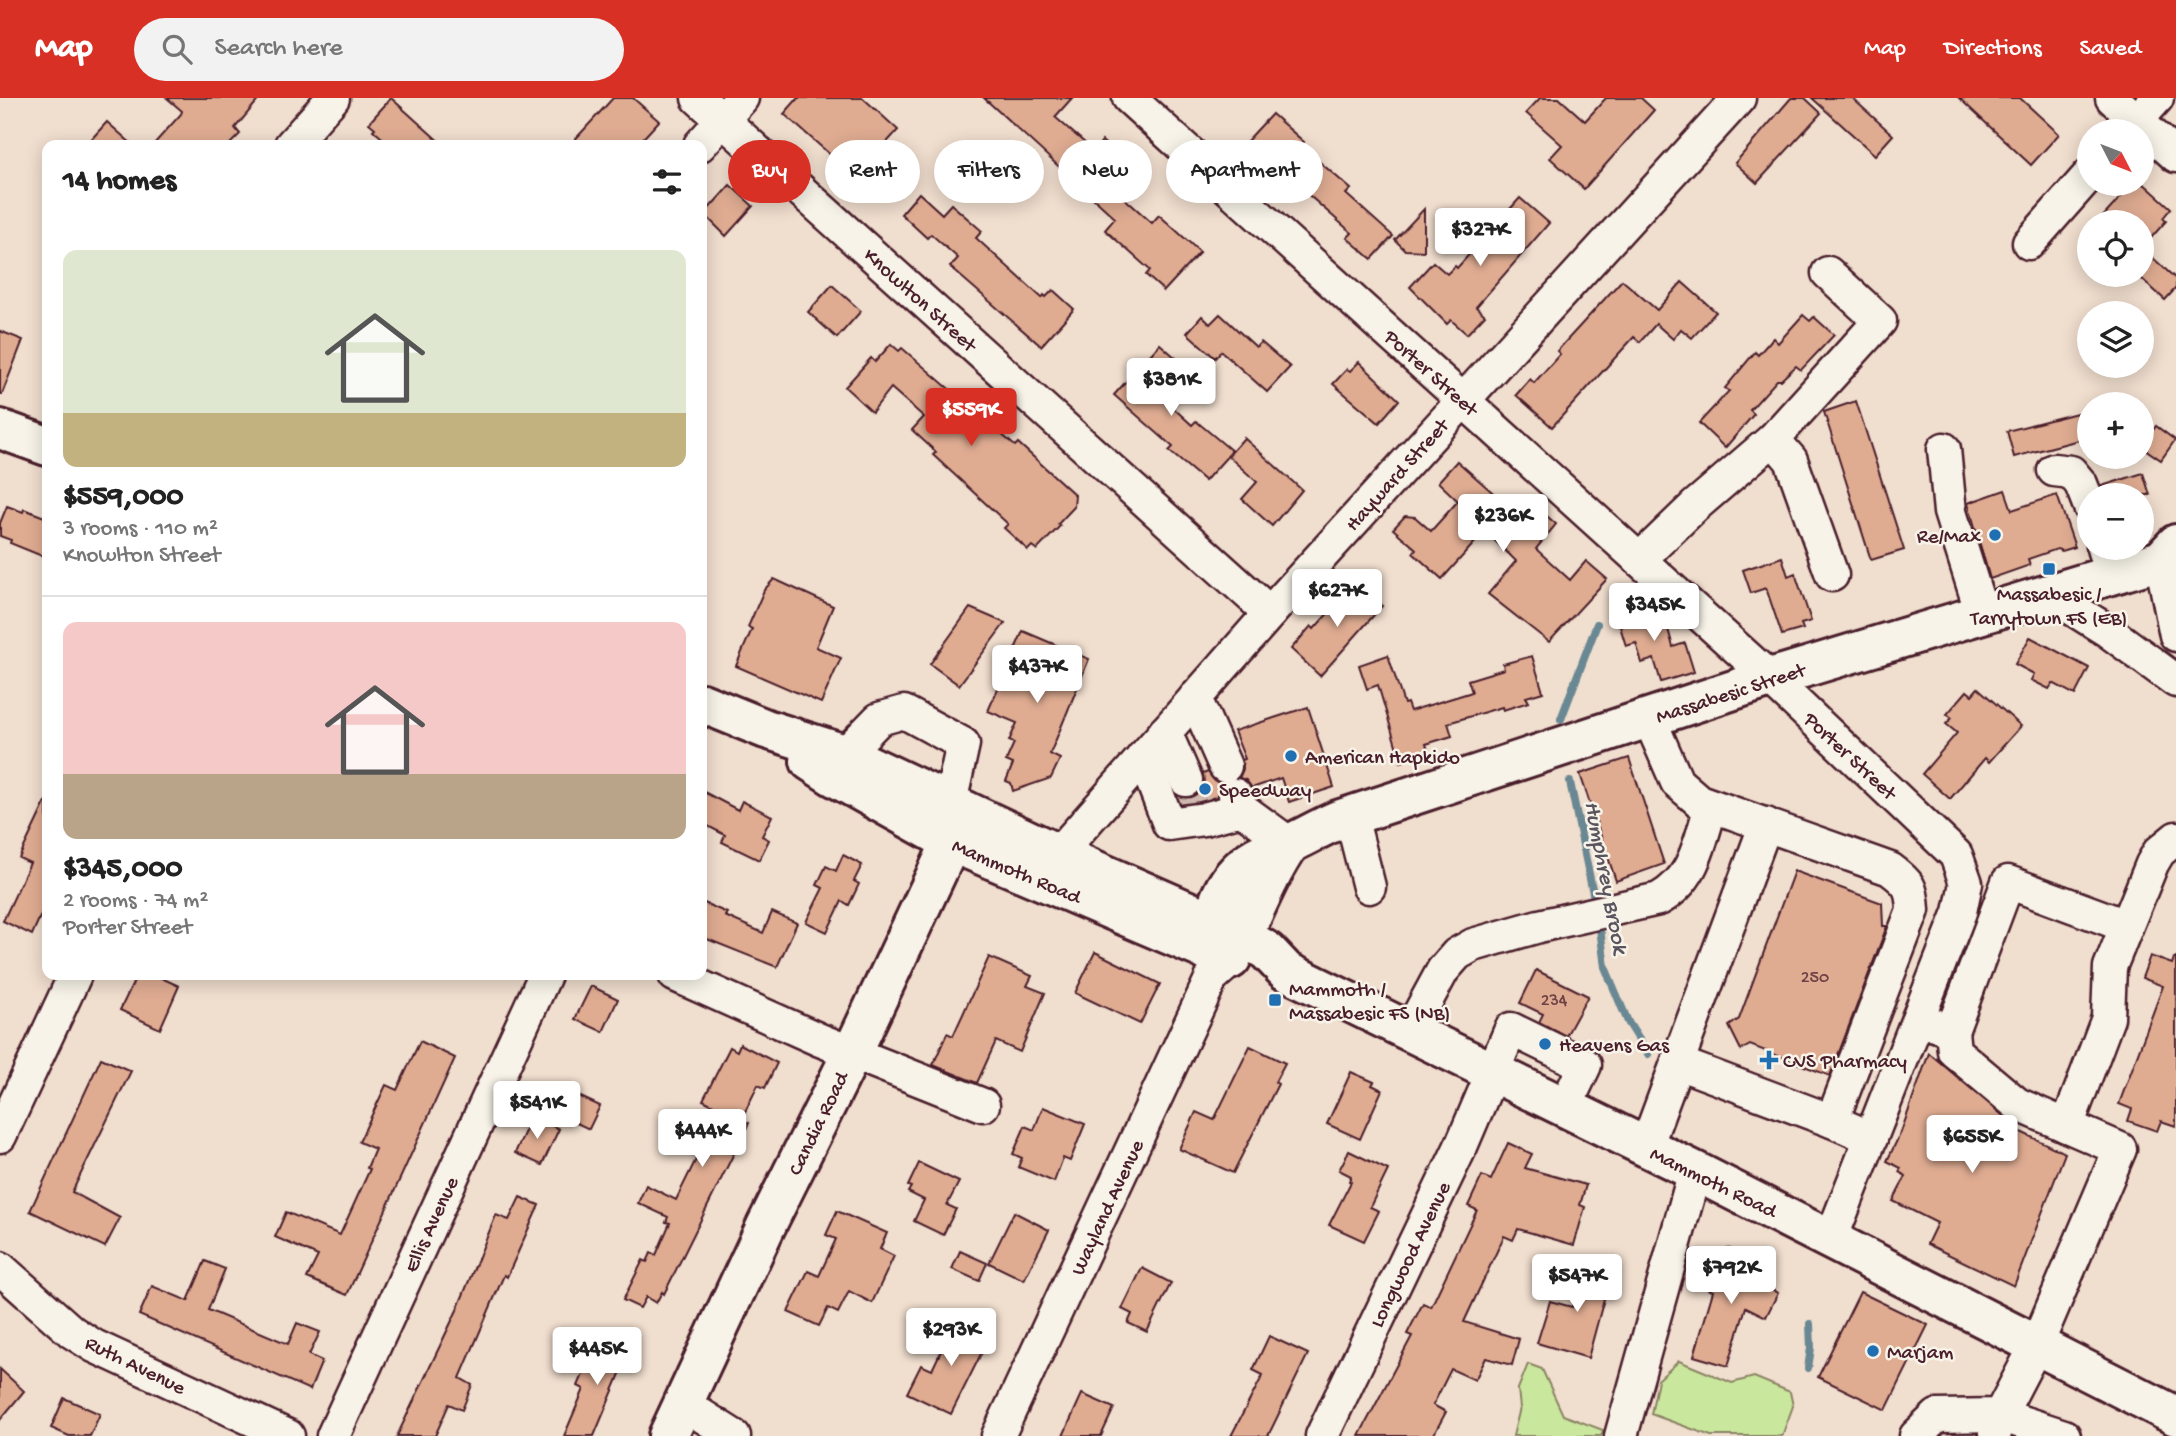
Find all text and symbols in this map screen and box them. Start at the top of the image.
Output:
search box [134,18,624,81]
text: Map [35,30,92,68]
icon: search [158,30,196,68]
text: Search here [214,34,343,65]
text: Map [1864,35,1906,64]
text: Directions [1944,35,2042,64]
text: Saved [2080,35,2141,64]
north arrow [2077,119,2154,196]
map controls [2077,119,2154,560]
chip: Buy [728,140,811,203]
chip: Rent [825,140,920,203]
chip: Filters [934,140,1044,203]
chip: New [1058,140,1152,203]
chip: Apartment [1166,140,1323,203]
icon: filters [648,163,686,201]
text: 14 homes [63,165,176,200]
pin: $327K [1431,208,1529,268]
button: locate [2077,210,2154,287]
text: $327K [1451,217,1509,244]
street label: Knowlton Street [857,244,982,361]
icon: home [312,295,438,421]
button: layers [2077,301,2154,378]
street label: Porter Street [1377,325,1484,425]
pin: $381K [1122,358,1220,418]
text: $381K [1143,367,1199,394]
pin: $559K [922,388,1020,448]
button: + [2077,392,2154,469]
text: $559K [942,397,1000,424]
street label: Hayward Street [1342,413,1457,538]
text: $559,000 [63,481,184,516]
button: − [2077,483,2154,560]
pin: $236K [1454,494,1552,554]
text: $236K [1474,503,1532,530]
text: 3 rooms · 110 m² [63,516,218,543]
place label: Re/Max [1917,526,1981,551]
marker: Re/Max [1987,527,2003,543]
text: Knowlton Street [63,543,220,570]
marker: Massabesic / Tarrytown FS (EB) [2041,561,2057,577]
pin: $627K [1288,570,1386,629]
text: $627K [1308,578,1366,605]
pin: $345K [1605,584,1703,643]
place label: Massabesic / Tarrytown FS (EB) [1970,584,2127,633]
text: $345K [1625,592,1683,619]
pin: $437K [988,646,1086,705]
text: $437K [1008,654,1066,681]
street label: Massabesic Street [1653,659,1811,731]
icon: home [312,667,438,793]
street label: Porter Street [1796,708,1902,809]
place label: American Hapkido [1305,747,1460,772]
marker: American Hapkido [1283,748,1299,764]
place label: Speedway [1219,780,1311,805]
marker: Speedway [1197,781,1213,797]
water label: Humphrey Brook [1577,799,1633,959]
street label: Mammoth Road [947,835,1085,912]
text: $345,000 [63,853,183,888]
text: 2 rooms · 74 m² [63,888,208,915]
text: Porter Street [63,915,192,942]
house number: 250 [1801,968,1829,989]
place label: Mammoth / Massabesic FS (NB) [1289,979,1450,1028]
house number: 234 [1541,991,1568,1012]
marker: Mammoth / Massabesic FS (NB) [1267,992,1283,1008]
place label: Heavens Gas [1559,1035,1670,1060]
marker: Heavens Gas [1537,1036,1553,1052]
place label: CVS Pharmacy [1783,1051,1907,1076]
marker: CVS Pharmacy [1761,1052,1777,1068]
street label: Candia Road [784,1067,857,1181]
pin: $541K [488,1082,586,1141]
text: $541K [509,1090,565,1117]
pin: $444K [653,1110,751,1169]
pin: $655K [1923,1116,2021,1175]
text: $444K [674,1118,730,1145]
text: $655K [1943,1124,2001,1151]
street label: Wayland Avenue [1067,1136,1152,1280]
street label: Mammoth Road [1645,1143,1781,1226]
street label: Ellis Avenue [400,1173,467,1277]
street label: Longwood Avenue [1366,1178,1459,1332]
pin: $792K [1682,1246,1780,1306]
pin: $547K [1528,1254,1626,1314]
text: $792K [1702,1255,1760,1282]
text: $547K [1548,1263,1606,1290]
pin: $293K [902,1308,1000,1368]
text: $293K [922,1317,980,1344]
pin: $445K [548,1328,646,1387]
street label: Ruth Avenue [80,1332,190,1403]
text: $445K [569,1336,625,1363]
place label: Marjam [1887,1342,1953,1367]
marker: Marjam [1865,1343,1881,1359]

